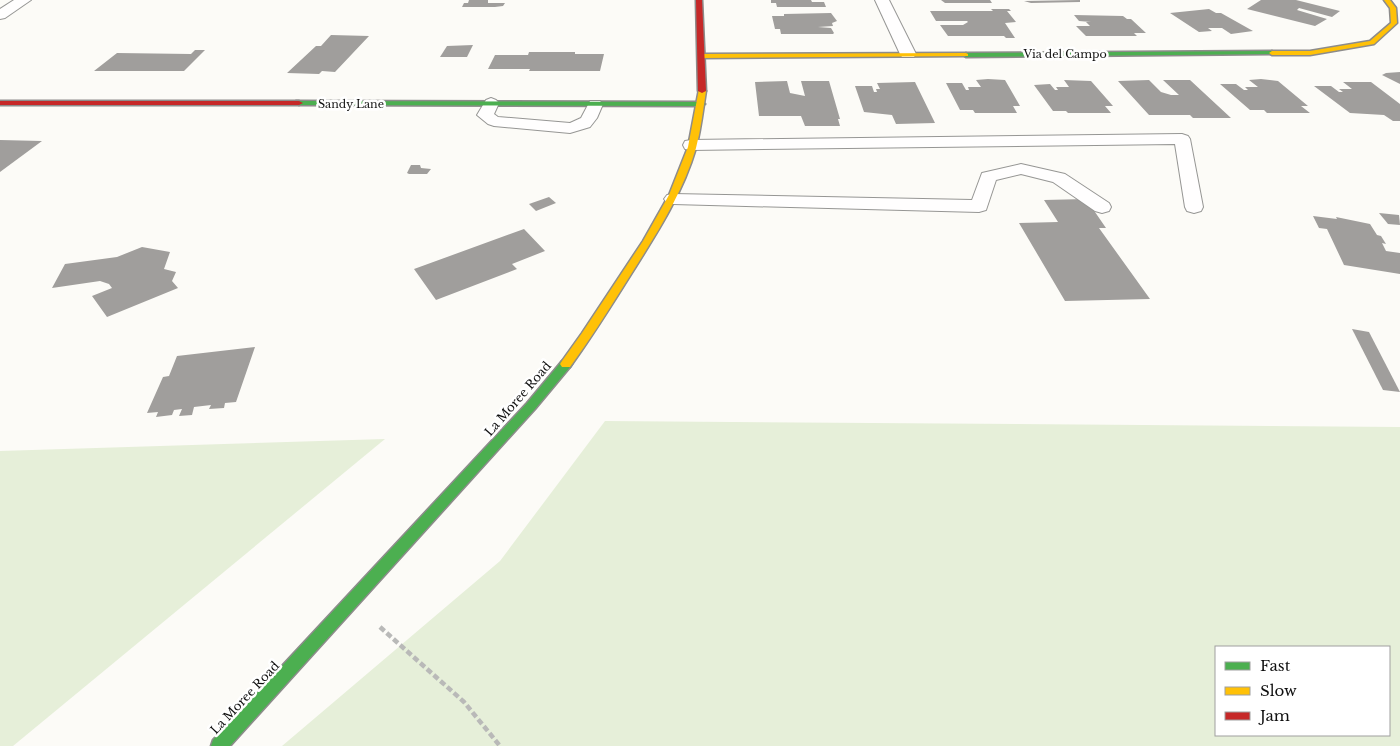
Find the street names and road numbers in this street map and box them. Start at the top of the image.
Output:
street label: Via del Campo [1022,47,1107,61]
street label: Sandy Lane [318,97,384,111]
street label: La Moree Road [481,358,554,439]
street label: La Moree Road [207,658,282,737]

